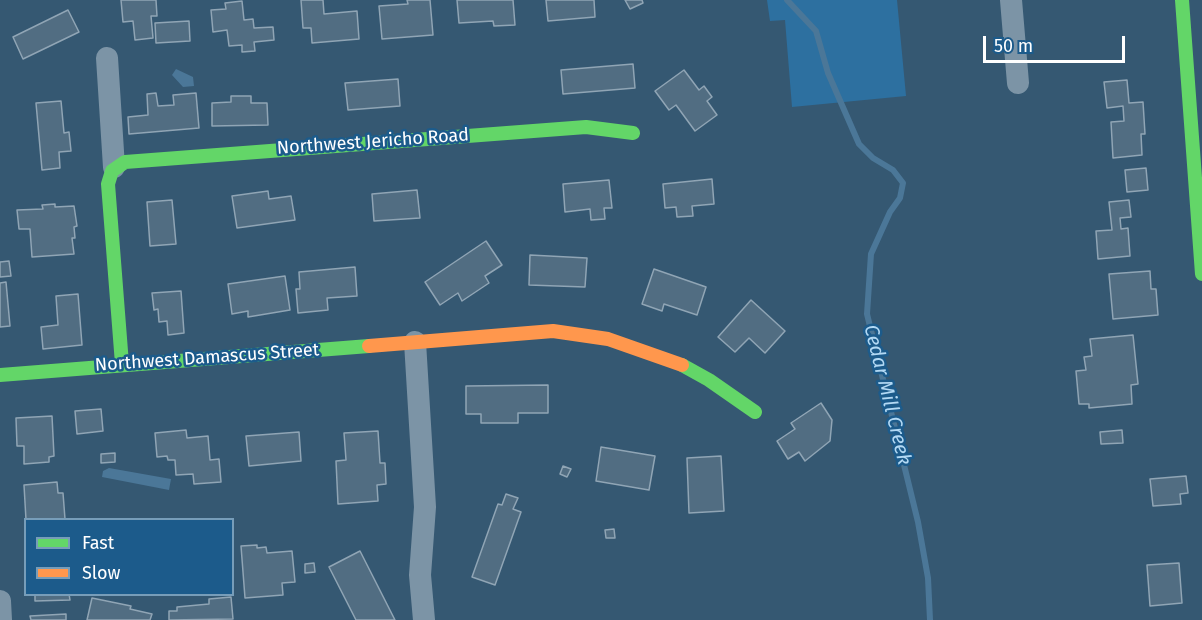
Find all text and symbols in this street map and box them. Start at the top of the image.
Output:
scale bar [986,24,1128,62]
text: 50 m [994,35,1033,57]
street label: Northwest Jericho Road [276,125,470,159]
water label: Cedar Mill Creek [858,322,916,468]
street label: Northwest Damascus Street [94,339,320,377]
legend [24,518,234,596]
text: Fast [82,532,114,554]
text: Slow [82,562,120,584]

